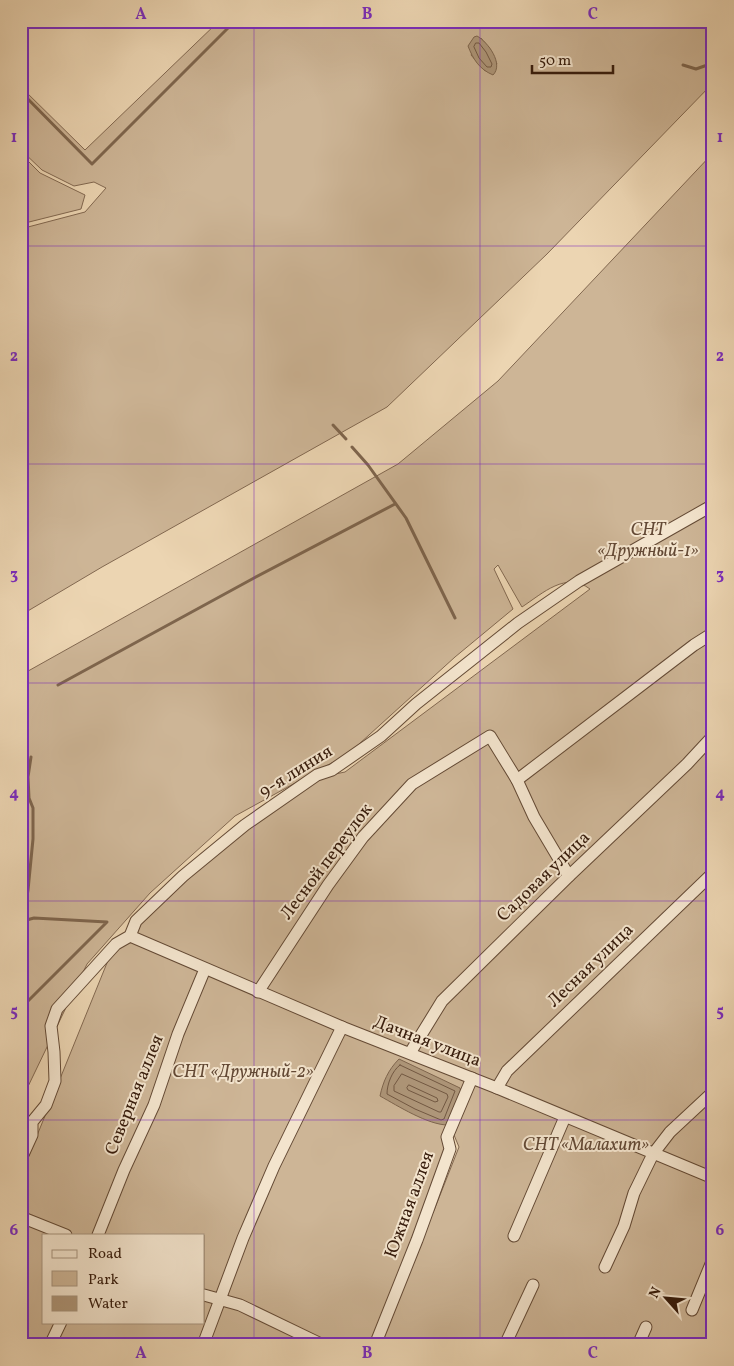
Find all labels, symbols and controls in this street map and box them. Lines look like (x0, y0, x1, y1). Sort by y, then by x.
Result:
text: A (135, 4, 147, 26)
text: B (362, 4, 373, 26)
text: C (588, 4, 598, 26)
scale bar (532, 42, 613, 74)
text: 50 m (539, 51, 571, 72)
text: 1 (11, 127, 17, 149)
text: 1 (717, 127, 723, 149)
text: 2 (10, 346, 18, 368)
text: 2 (716, 346, 724, 368)
park label: СНТ «Дружный-1» (597, 518, 699, 564)
text: 3 (10, 564, 18, 586)
text: 3 (716, 564, 724, 586)
street label: 9-я линия (254, 740, 338, 804)
text: 4 (9, 783, 19, 805)
text: 4 (715, 783, 725, 805)
street label: Лесной переулок (275, 798, 379, 925)
street label: Садовая улица (492, 826, 596, 928)
street label: Лесная улица (542, 918, 640, 1014)
text: 5 (10, 1001, 18, 1023)
text: 5 (716, 1001, 724, 1023)
street label: Дачная улица (370, 1010, 484, 1074)
street label: Северная аллея (99, 1031, 171, 1159)
park label: СНТ «Дружный-2» (172, 1060, 314, 1085)
park label: СНТ «Малахит» (523, 1133, 649, 1158)
street label: Южная аллея (379, 1148, 441, 1262)
text: 6 (10, 1220, 19, 1242)
text: 6 (716, 1220, 725, 1242)
legend (42, 1234, 205, 1324)
text: Road (88, 1244, 122, 1265)
text: Park (88, 1270, 119, 1291)
north arrow (642, 1274, 692, 1324)
text: N (645, 1284, 667, 1302)
text: Water (88, 1294, 128, 1315)
text: A (135, 1343, 147, 1365)
text: B (362, 1343, 373, 1365)
text: C (588, 1343, 598, 1365)

